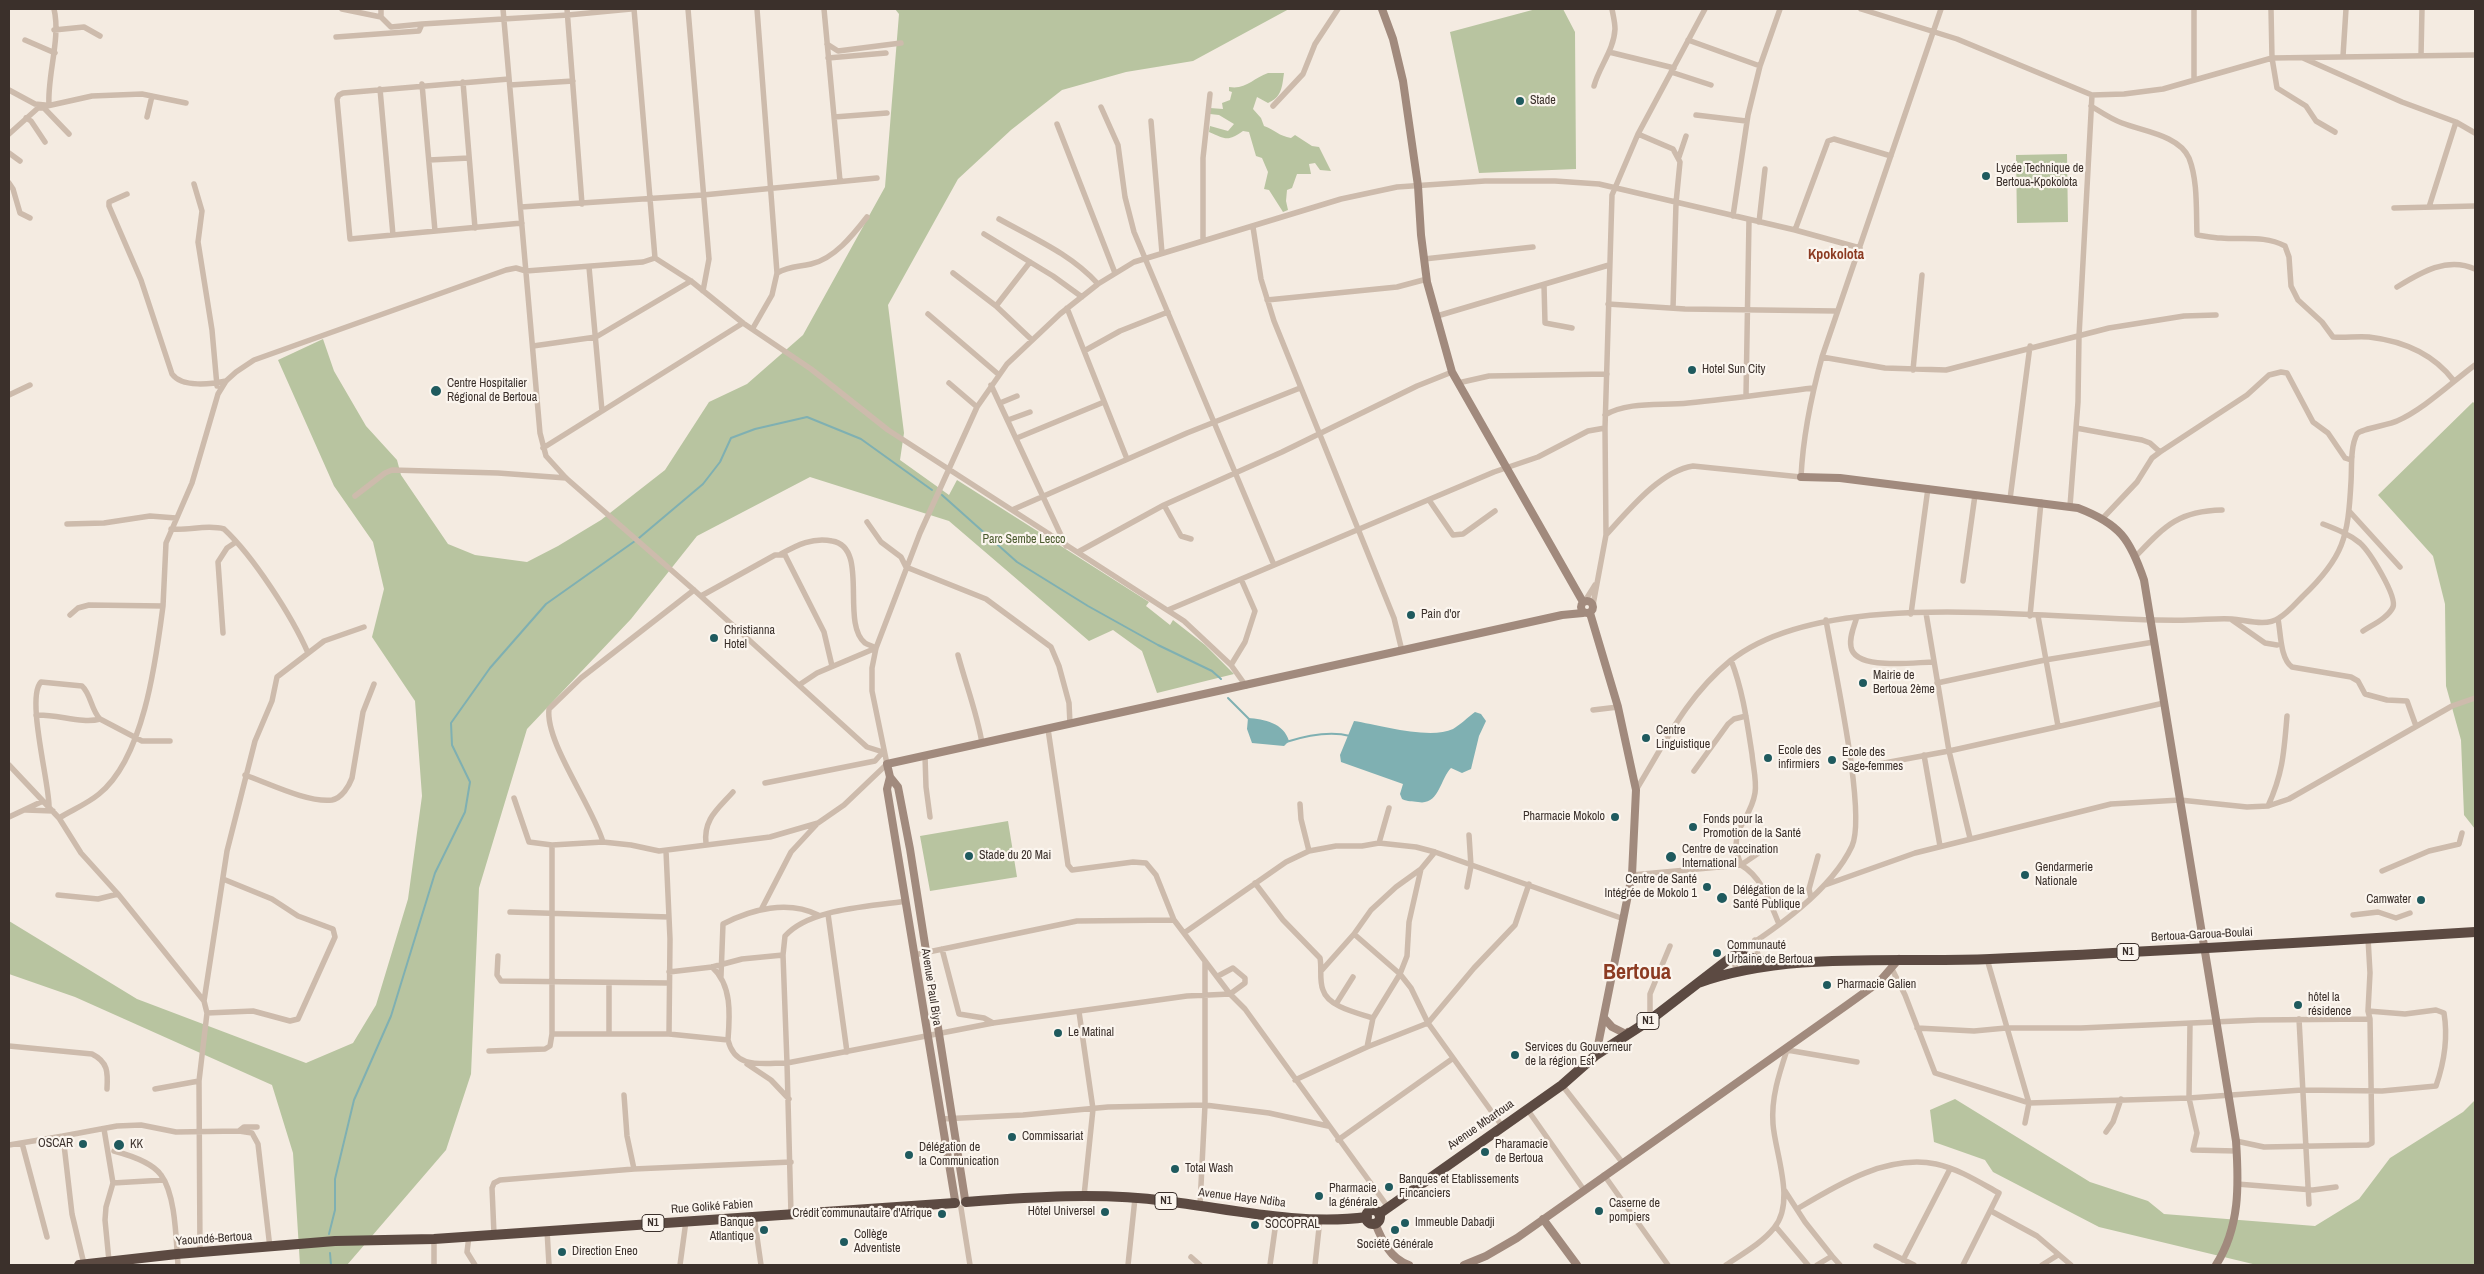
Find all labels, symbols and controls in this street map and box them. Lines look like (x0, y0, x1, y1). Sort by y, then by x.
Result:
place label: Stade (1530, 94, 1556, 108)
marker: Stade (1514, 95, 1526, 107)
place label: Lycée Technique de Bertoua-Kpokolota (1996, 162, 2084, 190)
marker: Lycée Technique de Bertoua-Kpokolota (1980, 170, 1992, 182)
district label: Kpokolota (1808, 247, 1864, 263)
place label: Hotel Sun City (1702, 363, 1765, 377)
marker: Hotel Sun City (1686, 364, 1698, 376)
place label: Centre Hospitalier Régional de Bertoua (447, 377, 537, 405)
marker: Centre Hospitalier Régional de Bertoua (429, 384, 443, 398)
park label: Parc Sembe Lecco (982, 533, 1066, 547)
place label: Pain d'or (1421, 608, 1460, 622)
marker: Pain d'or (1405, 609, 1417, 621)
place label: Christianna Hotel (724, 624, 775, 652)
marker: Christianna Hotel (708, 632, 720, 644)
place label: Mairie de Bertoua 2ème (1873, 669, 1935, 697)
marker: Mairie de Bertoua 2ème (1857, 677, 1869, 689)
place label: Centre Linguistique (1656, 724, 1710, 752)
marker: Centre Linguistique (1640, 732, 1652, 744)
place label: Ecole des infirmiers (1778, 744, 1821, 772)
place label: Ecole des Sage-femmes (1842, 746, 1903, 774)
marker: Ecole des infirmiers (1762, 752, 1774, 764)
marker: Ecole des Sage-femmes (1826, 754, 1838, 766)
place label: Pharmacie Mokolo (1523, 810, 1605, 824)
marker: Pharmacie Mokolo (1609, 811, 1621, 823)
place label: Fonds pour la Promotion de la Santé (1703, 813, 1801, 841)
marker: Fonds pour la Promotion de la Santé (1687, 821, 1699, 833)
place label: Centre de vaccination International (1682, 843, 1778, 871)
place label: Stade du 20 Mai (979, 849, 1051, 863)
marker: Stade du 20 Mai (963, 850, 975, 862)
marker: Centre de vaccination International (1664, 850, 1678, 864)
place label: Gendarmerie Nationale (2035, 861, 2093, 889)
marker: Gendarmerie Nationale (2019, 869, 2031, 881)
place label: Centre de Santé Intégrée de Mokolo 1 (1605, 873, 1697, 901)
marker: Centre de Santé Intégrée de Mokolo 1 (1701, 881, 1713, 893)
place label: Délégation de la Santé Publique (1733, 884, 1805, 912)
marker: Délégation de la Santé Publique (1715, 891, 1729, 905)
place label: Camwater (2366, 893, 2411, 907)
marker: Camwater (2415, 894, 2427, 906)
street label: Bertoua-Garoua-Boulai (2151, 925, 2253, 945)
place label: Communauté Urbaine de Bertoua (1727, 939, 1813, 967)
road number: N1 (2117, 944, 2139, 960)
street label: Avenue Paul Biya (918, 947, 944, 1027)
marker: Communauté Urbaine de Bertoua (1711, 947, 1723, 959)
district label: Bertoua (1603, 960, 1671, 986)
place label: Pharmacie Galien (1837, 978, 1916, 992)
marker: Pharmacie Galien (1821, 979, 1833, 991)
place label: hôtel la résidence (2308, 991, 2351, 1019)
marker: hôtel la résidence (2292, 999, 2304, 1011)
road number: N1 (1637, 1012, 1659, 1030)
place label: Le Matinal (1068, 1026, 1114, 1040)
marker: Le Matinal (1052, 1027, 1064, 1039)
place label: Services du Gouverneur de la région Est (1525, 1041, 1632, 1069)
marker: Services du Gouverneur de la région Est (1509, 1049, 1521, 1061)
street label: Avenue Mbartoua (1445, 1097, 1517, 1153)
place label: Commissariat (1022, 1130, 1083, 1144)
marker: Commissariat (1006, 1131, 1018, 1143)
place label: OSCAR (38, 1137, 73, 1151)
marker: OSCAR (77, 1138, 89, 1150)
marker: KK (112, 1138, 126, 1152)
place label: KK (130, 1138, 143, 1152)
place label: Pharamacie de Bertoua (1495, 1138, 1548, 1166)
place label: Délégation de la Communication (919, 1141, 999, 1169)
marker: Pharamacie de Bertoua (1479, 1146, 1491, 1158)
marker: Délégation de la Communication (903, 1149, 915, 1161)
place label: Total Wash (1185, 1162, 1233, 1176)
marker: Total Wash (1169, 1163, 1181, 1175)
place label: Banques et Etablissements Fincanciers (1399, 1173, 1519, 1201)
marker: Banques et Etablissements Fincanciers (1383, 1181, 1395, 1193)
place label: Pharmacie la générale (1329, 1182, 1378, 1210)
street label: Avenue Haye Ndiba (1198, 1185, 1286, 1211)
marker: Pharmacie la générale (1313, 1190, 1325, 1202)
road number: N1 (1155, 1192, 1177, 1210)
street label: Rue Goliké Fabien (671, 1197, 753, 1217)
place label: Caserne de pompiers (1609, 1197, 1660, 1225)
place label: Hôtel Universel (1028, 1205, 1095, 1219)
marker: Caserne de pompiers (1593, 1205, 1605, 1217)
marker: Hôtel Universel (1099, 1206, 1111, 1218)
place label: Crédit communautaire d'Afrique (792, 1207, 932, 1221)
marker: Crédit communautaire d'Afrique (936, 1208, 948, 1220)
road number: N1 (642, 1214, 664, 1232)
place label: Banque Atlantique (710, 1216, 754, 1244)
place label: Immeuble Dabadji (1415, 1216, 1495, 1230)
marker: Immeuble Dabadji (1399, 1217, 1411, 1229)
place label: SOCOPRAL (1265, 1218, 1320, 1232)
marker: SOCOPRAL (1249, 1219, 1261, 1231)
marker: Banque Atlantique (758, 1224, 770, 1236)
marker: Société Générale (1389, 1224, 1401, 1236)
place label: Collège Adventiste (854, 1228, 900, 1256)
street label: Yaoundé-Bertoua (175, 1229, 253, 1249)
marker: Collège Adventiste (838, 1236, 850, 1248)
place label: Société Générale (1357, 1238, 1433, 1252)
place label: Direction Eneo (572, 1245, 638, 1259)
marker: Direction Eneo (556, 1246, 568, 1258)

